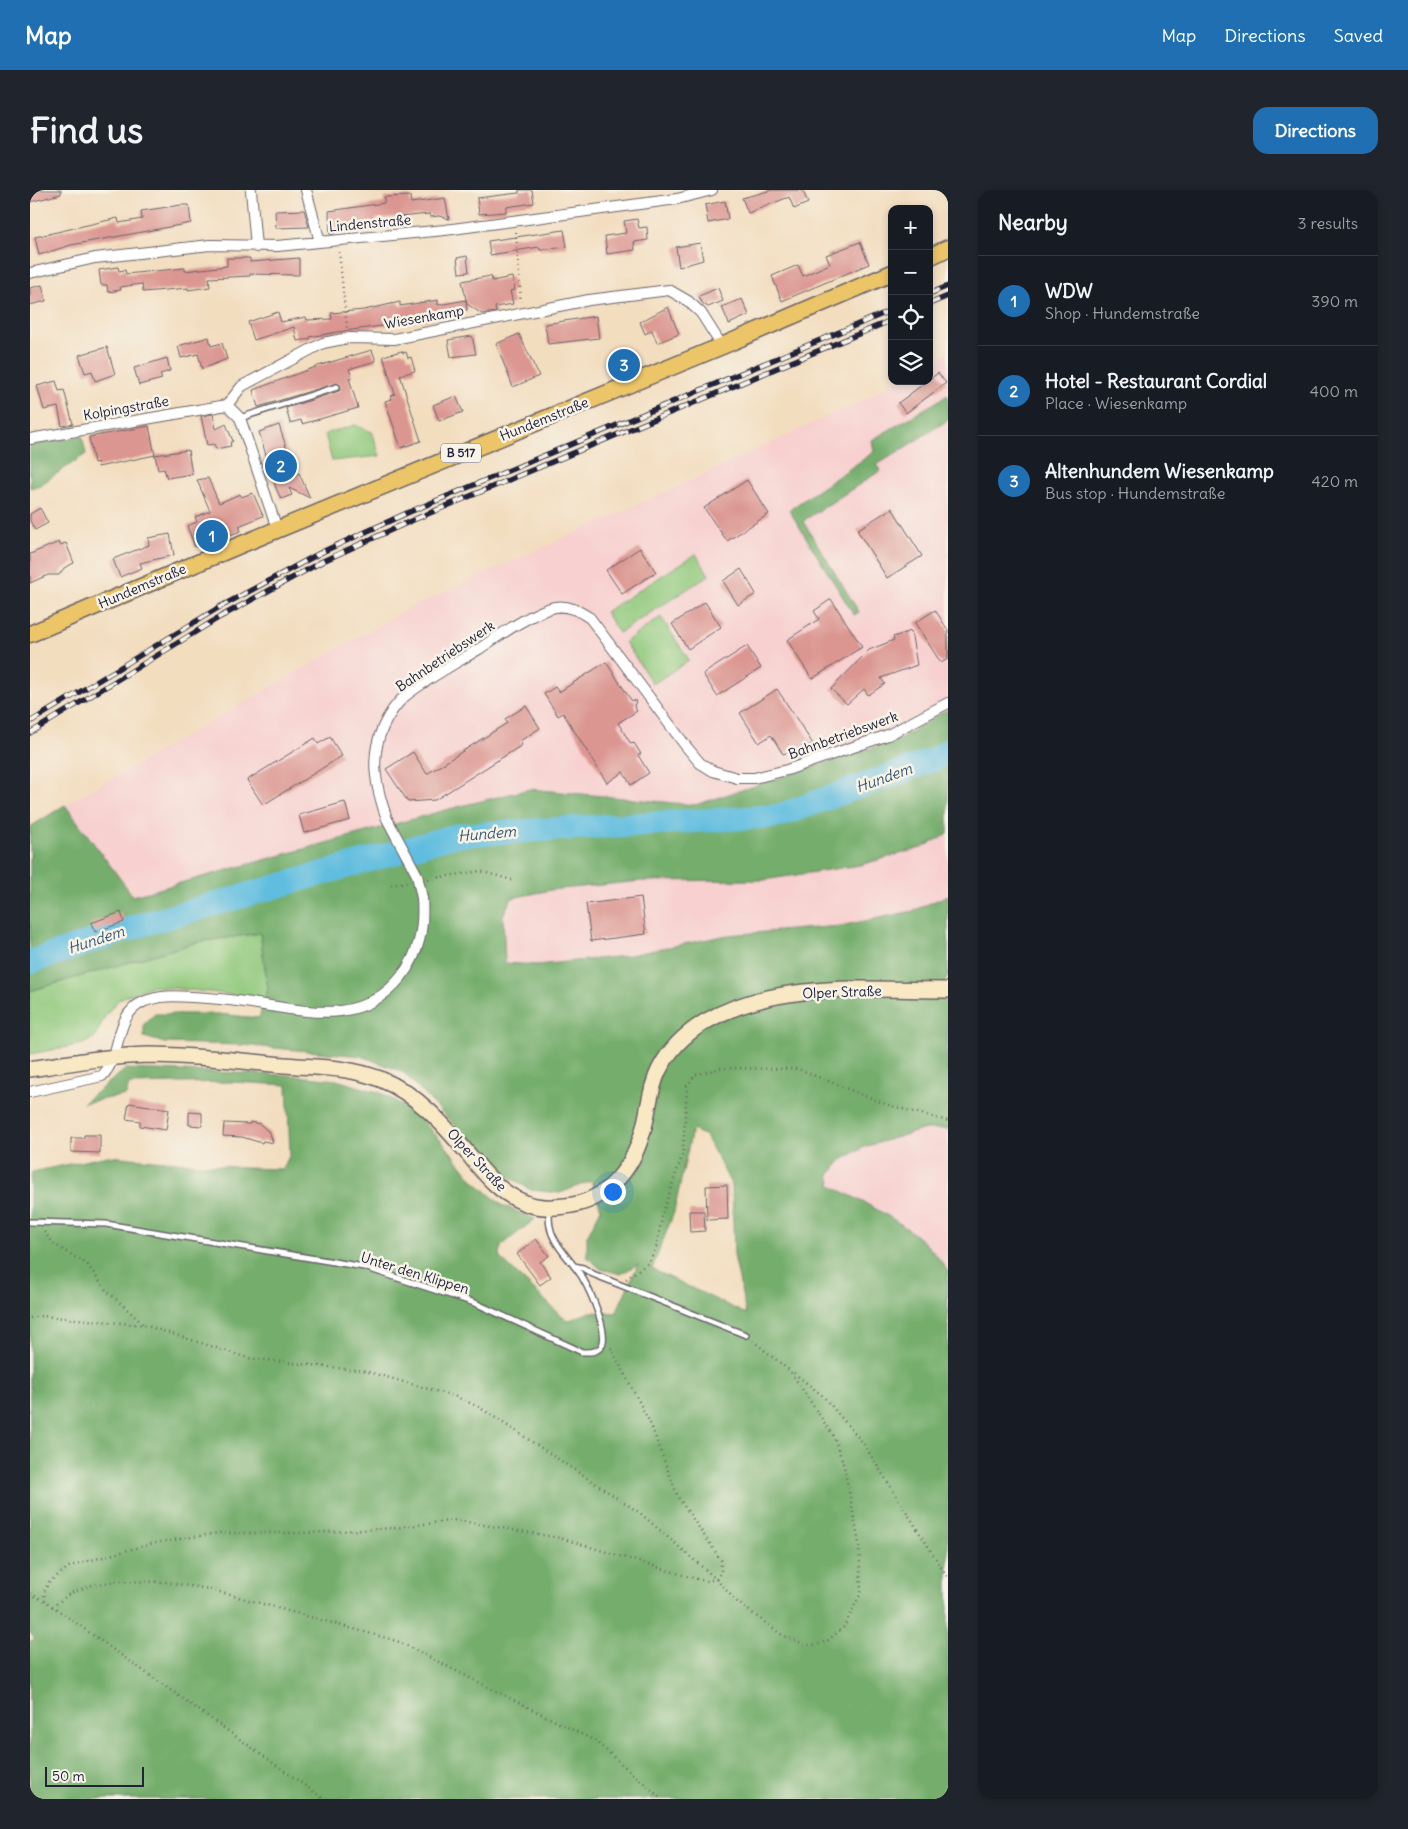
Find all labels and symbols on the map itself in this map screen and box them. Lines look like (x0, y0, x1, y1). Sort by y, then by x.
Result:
street label: Lindenstraße (328, 210, 412, 236)
street label: Wiesenkamp (383, 301, 465, 333)
pin: 3 (608, 346, 640, 384)
street label: Kolpingstraße (82, 392, 170, 424)
street label: Hundemstraße (497, 393, 591, 445)
road number: B 517 (441, 444, 481, 462)
pin: 2 (265, 447, 297, 485)
pin: 1 (196, 517, 228, 555)
street label: Hundemstraße (95, 559, 189, 613)
street label: Bahnbetriebswerk (392, 616, 498, 696)
street label: Bahnbetriebswerk (786, 707, 900, 763)
water label: Hundem (853, 758, 915, 796)
water label: Hundem (457, 821, 518, 846)
water label: Hundem (65, 921, 127, 958)
street label: Olper Straße (802, 982, 882, 1002)
street label: Olper Straße (443, 1125, 511, 1195)
your location (600, 1179, 626, 1205)
street label: Unter den Klippen (359, 1248, 471, 1298)
scale bar (45, 1764, 144, 1787)

